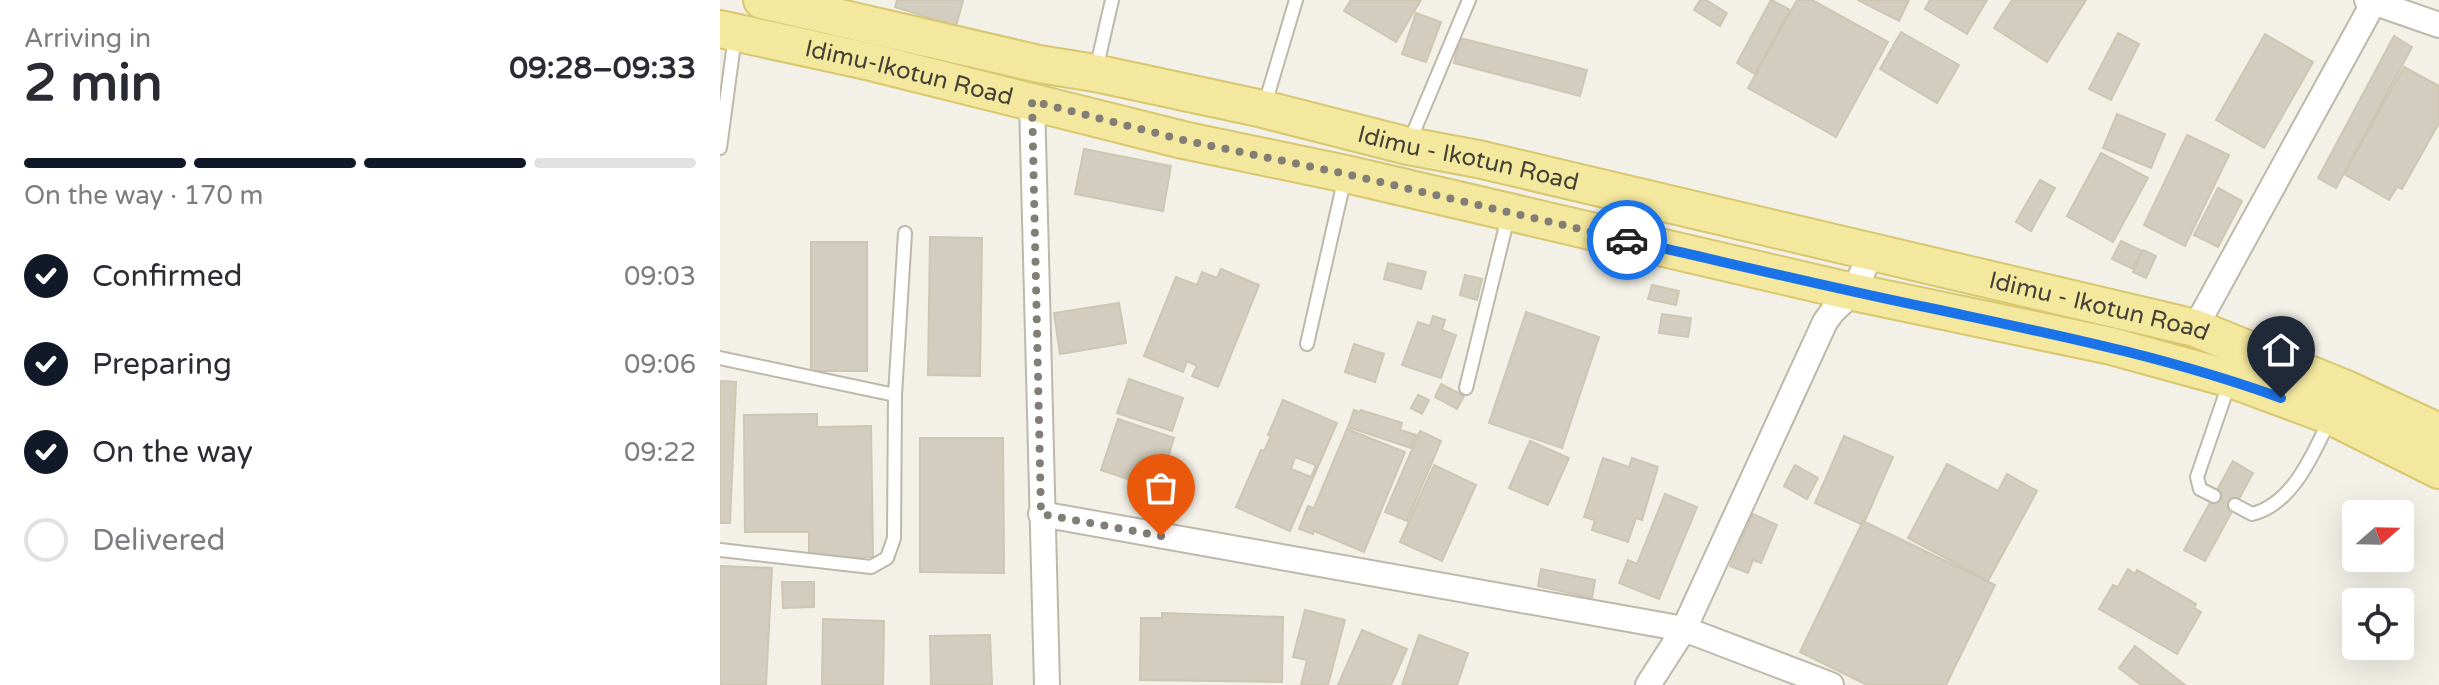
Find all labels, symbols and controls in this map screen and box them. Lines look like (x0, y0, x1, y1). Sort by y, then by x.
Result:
text: Arriving in (24, 23, 151, 54)
street label: Idimu-Ikotun Road (802, 34, 1016, 112)
text: 09:28–09:33 (509, 50, 696, 87)
text: 2 min (24, 52, 163, 115)
street label: Idimu - Ikotun Road (1355, 120, 1582, 197)
text: On the way · 170 m (24, 180, 263, 211)
courier (1587, 200, 1667, 280)
icon: car (1605, 218, 1649, 262)
icon: check (24, 254, 68, 298)
text: Confirmed (92, 258, 243, 295)
text: 09:03 (624, 261, 696, 292)
street label: Idimu - Ikotun Road (1986, 266, 2214, 347)
pin (2247, 316, 2315, 398)
icon: home (2259, 328, 2303, 372)
icon: check (24, 342, 68, 386)
text: Preparing (92, 346, 232, 383)
text: 09:06 (624, 349, 696, 380)
icon: check (24, 430, 68, 474)
text: On the way (92, 434, 253, 471)
text: 09:22 (624, 437, 696, 468)
pin (1127, 454, 1195, 536)
icon: bag (1139, 466, 1183, 510)
north arrow (2342, 500, 2414, 572)
map controls (2342, 500, 2414, 660)
text: Delivered (92, 522, 226, 559)
button: locate (2342, 588, 2414, 660)

